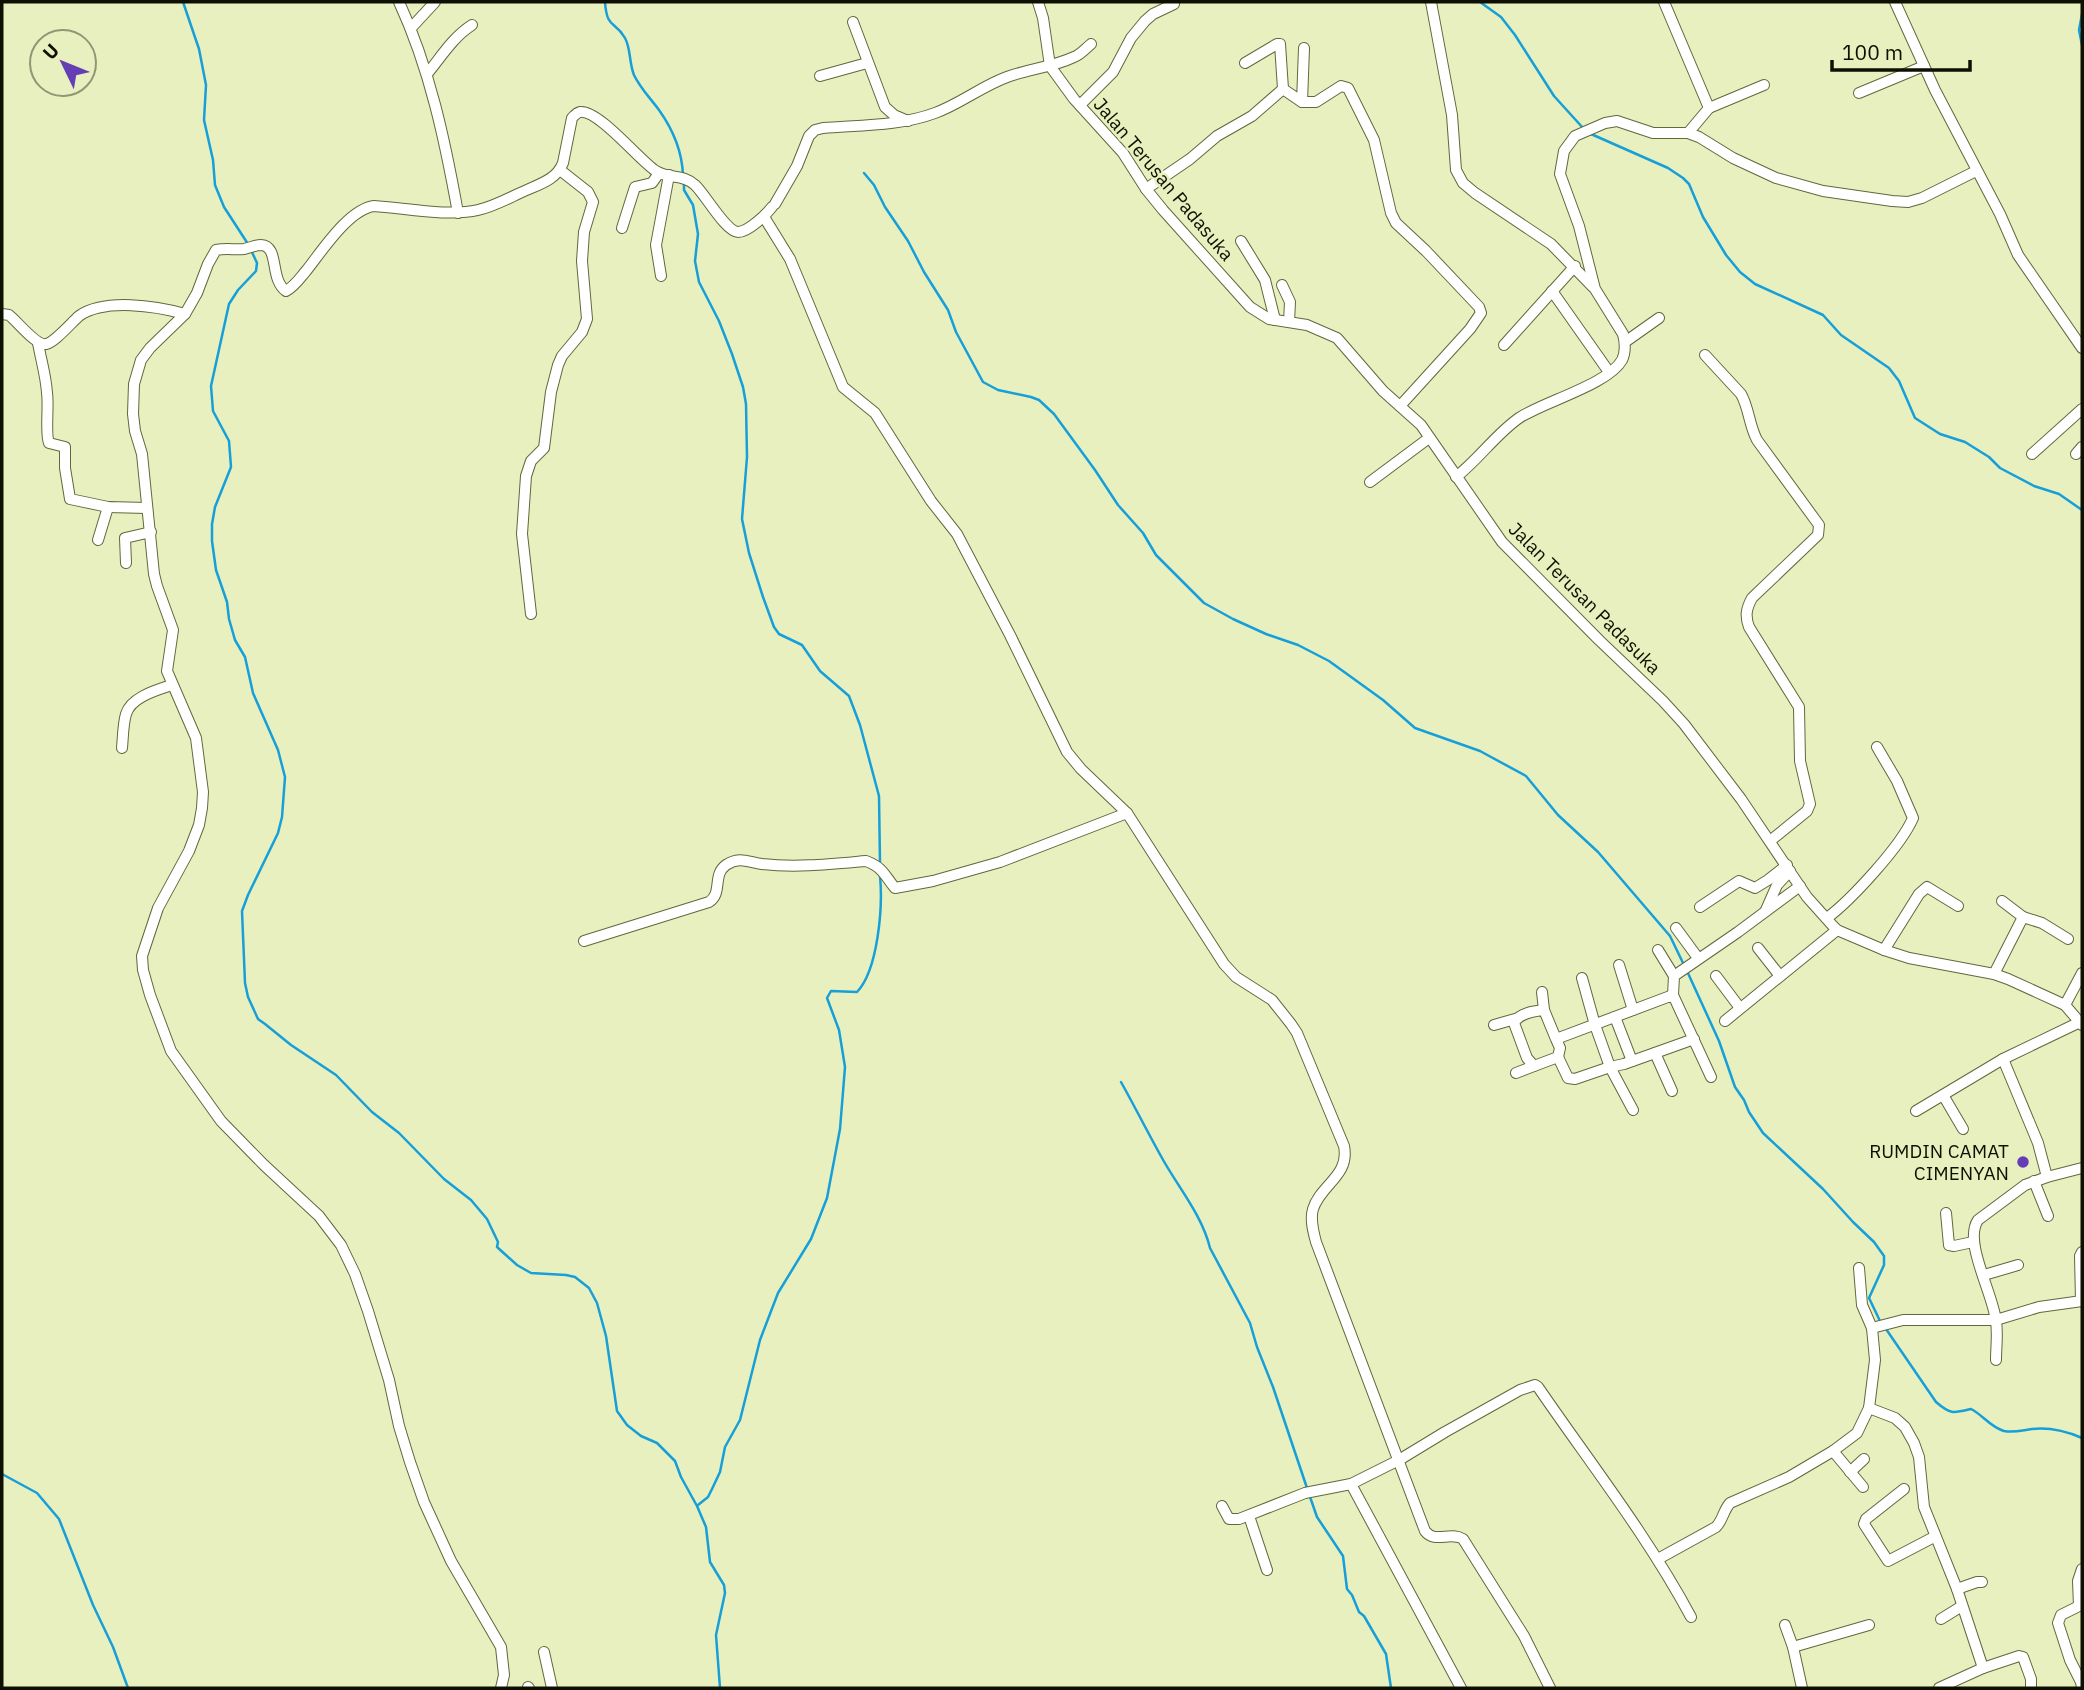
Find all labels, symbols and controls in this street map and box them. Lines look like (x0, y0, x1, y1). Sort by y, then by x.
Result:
north arrow (28, 28, 98, 98)
scale bar (1832, 28, 1970, 72)
text: U (37, 38, 64, 64)
text: 100 m (1842, 38, 1903, 66)
street label: Jalan Terusan Padasuka (1089, 93, 1239, 265)
street label: Jalan Terusan Padasuka (1504, 517, 1666, 679)
place label: RUMDIN CAMAT CIMENYAN (1869, 1139, 2009, 1185)
marker: RUMDIN CAMAT CIMENYAN (2015, 1154, 2031, 1170)

